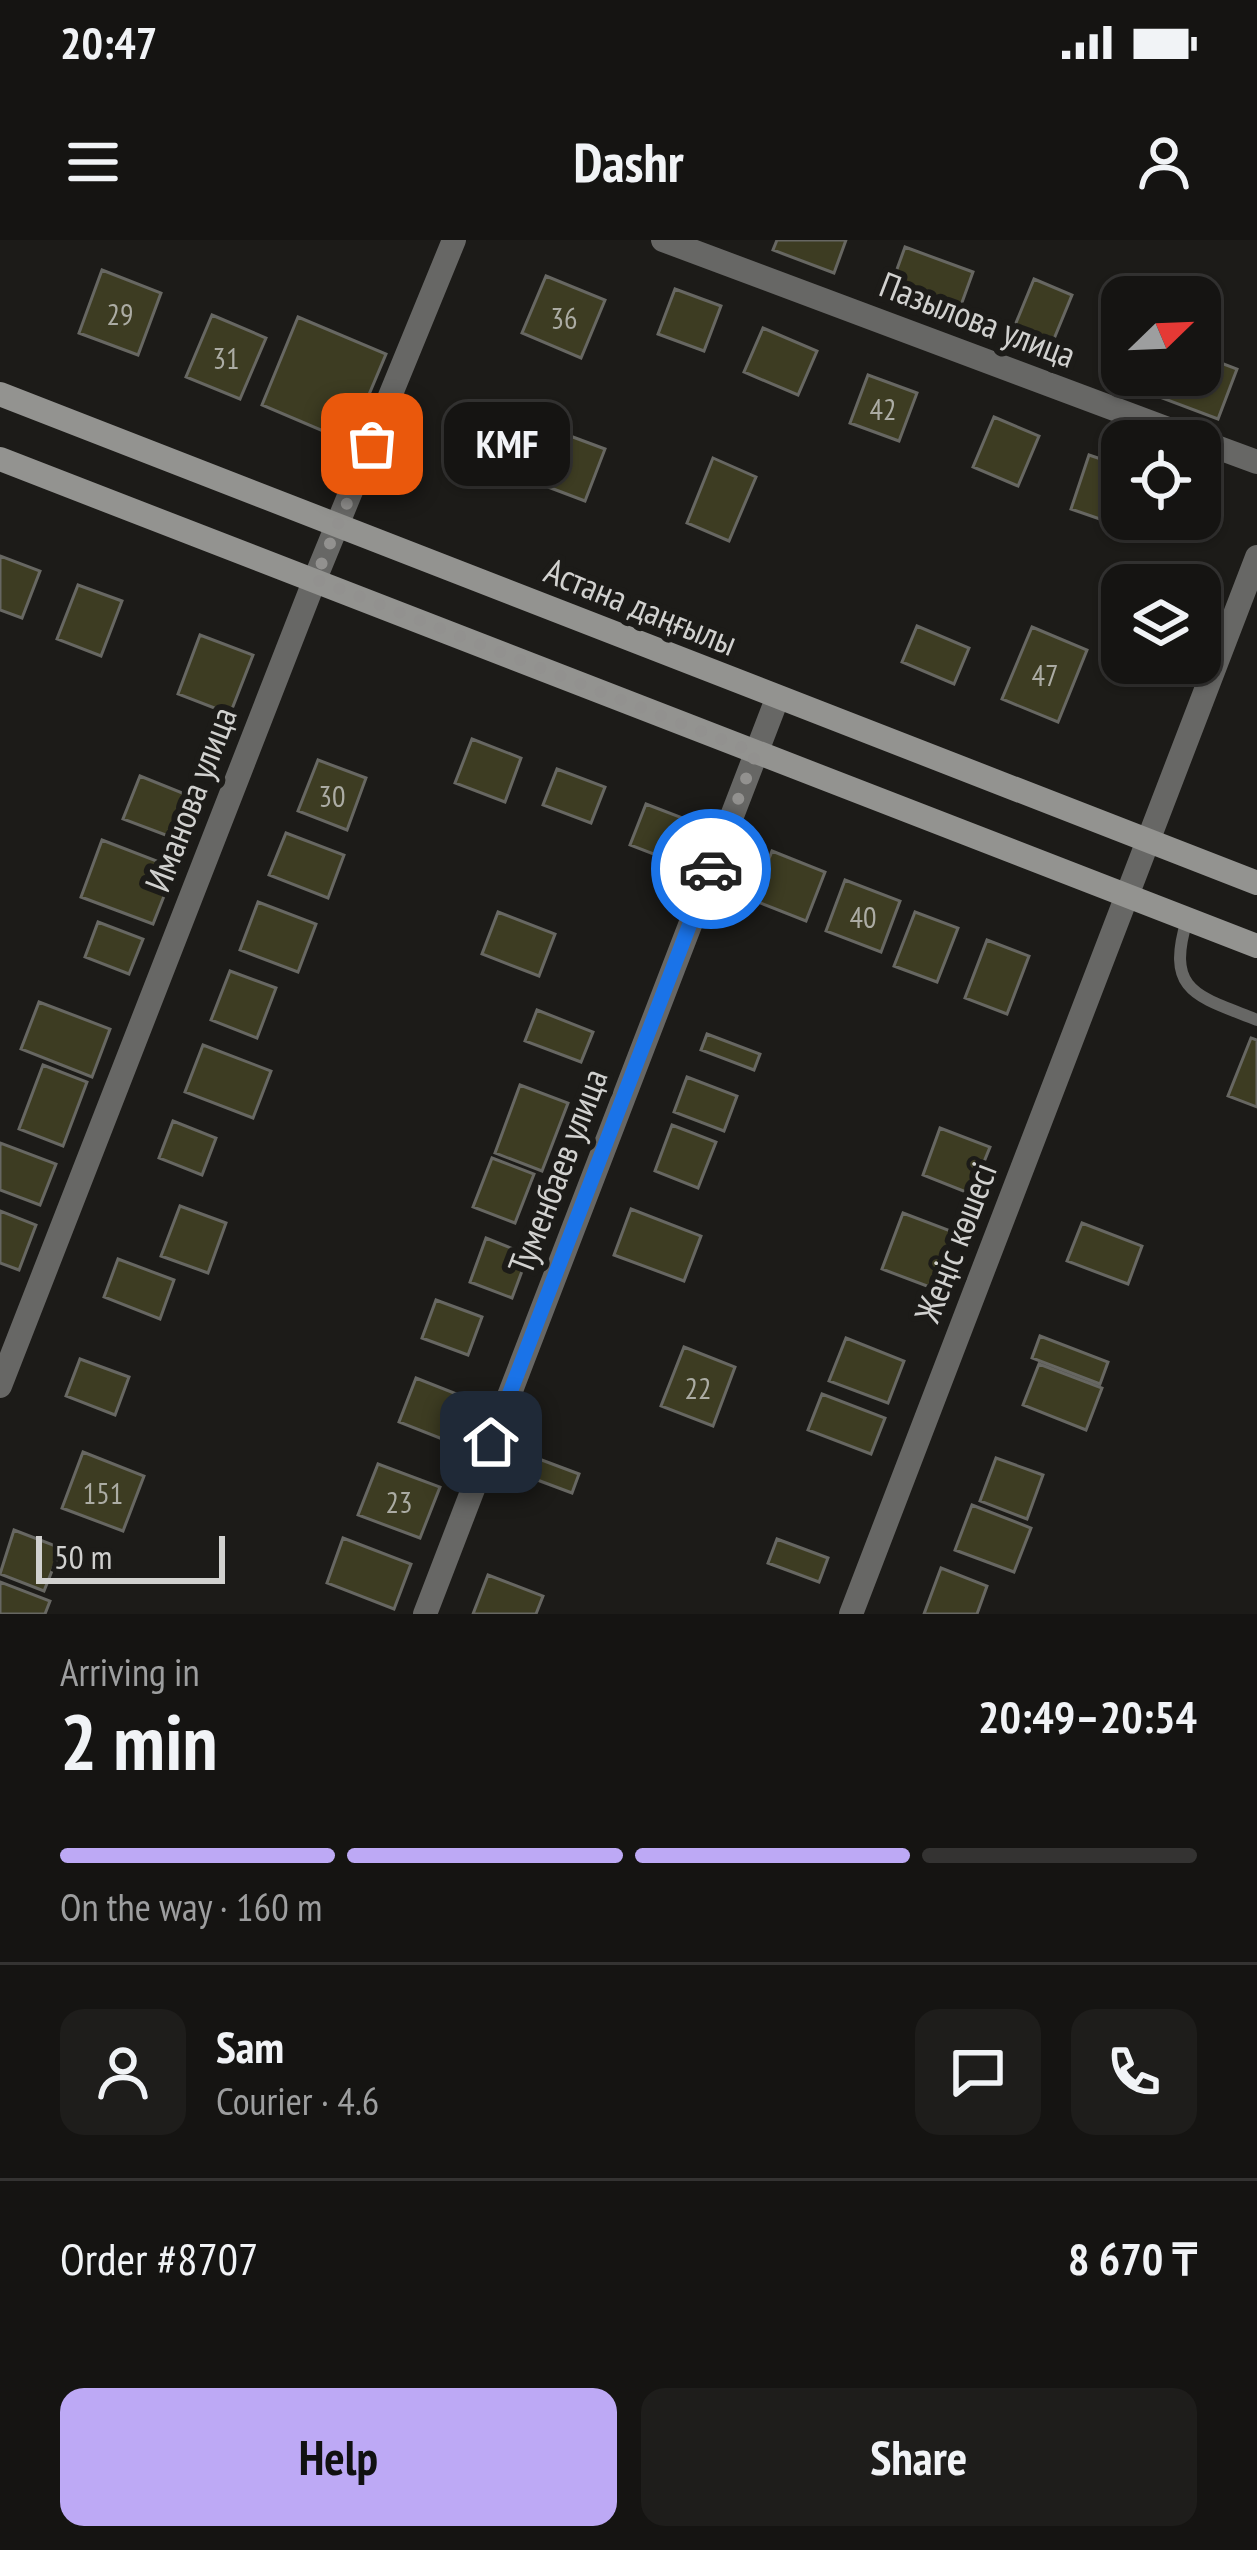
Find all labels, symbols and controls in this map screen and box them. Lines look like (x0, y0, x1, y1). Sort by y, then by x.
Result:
text: 20:47 (60, 13, 157, 71)
text: Dashr (573, 127, 684, 197)
icon: menu (60, 129, 126, 195)
icon: person (1131, 129, 1197, 195)
street label: Пазылова улица (874, 260, 1082, 378)
north arrow (1101, 276, 1221, 396)
map controls (1101, 276, 1221, 684)
house number: 29 (107, 294, 134, 333)
house number: 36 (551, 298, 578, 337)
house number: 31 (213, 338, 240, 377)
house number: 42 (870, 389, 897, 428)
pin (321, 393, 423, 495)
callout: KMF (444, 402, 570, 486)
icon: bag (339, 411, 405, 477)
text: KMF (476, 418, 538, 469)
button: locate (1101, 420, 1221, 540)
street label: Астана даңғылы (538, 546, 744, 666)
button: layers (1101, 564, 1221, 684)
house number: 47 (1032, 655, 1059, 694)
street label: Иманова улица (133, 700, 247, 898)
house number: 30 (319, 776, 346, 815)
courier (651, 809, 771, 929)
icon: car (678, 836, 744, 902)
house number: 40 (850, 897, 877, 936)
street label: Туменбаев улица (496, 1062, 618, 1280)
street label: Жеңіс көшесі (903, 1155, 1007, 1330)
house number: 22 (685, 1368, 712, 1407)
pin (440, 1391, 542, 1493)
icon: home (458, 1409, 524, 1475)
house number: 151 (83, 1473, 123, 1512)
house number: 23 (386, 1482, 413, 1521)
scale bar (36, 1530, 225, 1583)
text: 50 m (54, 1535, 112, 1578)
text: Arriving in (60, 1646, 200, 1697)
text: 20:49–20:54 (978, 1687, 1197, 1745)
text: 2 min (60, 1691, 218, 1792)
text: On the way · 160 m (60, 1881, 322, 1932)
button: person (60, 2009, 186, 2135)
button: chat (915, 2009, 1041, 2135)
button: phone (1071, 2009, 1197, 2135)
text: Sam (216, 2017, 284, 2075)
text: Courier · 4.6 (216, 2075, 379, 2126)
text: Order #8707 (60, 2229, 258, 2287)
text: 8 670 ₸ (1068, 2229, 1197, 2287)
button: Help (60, 2388, 617, 2526)
button: Share (641, 2388, 1197, 2526)

